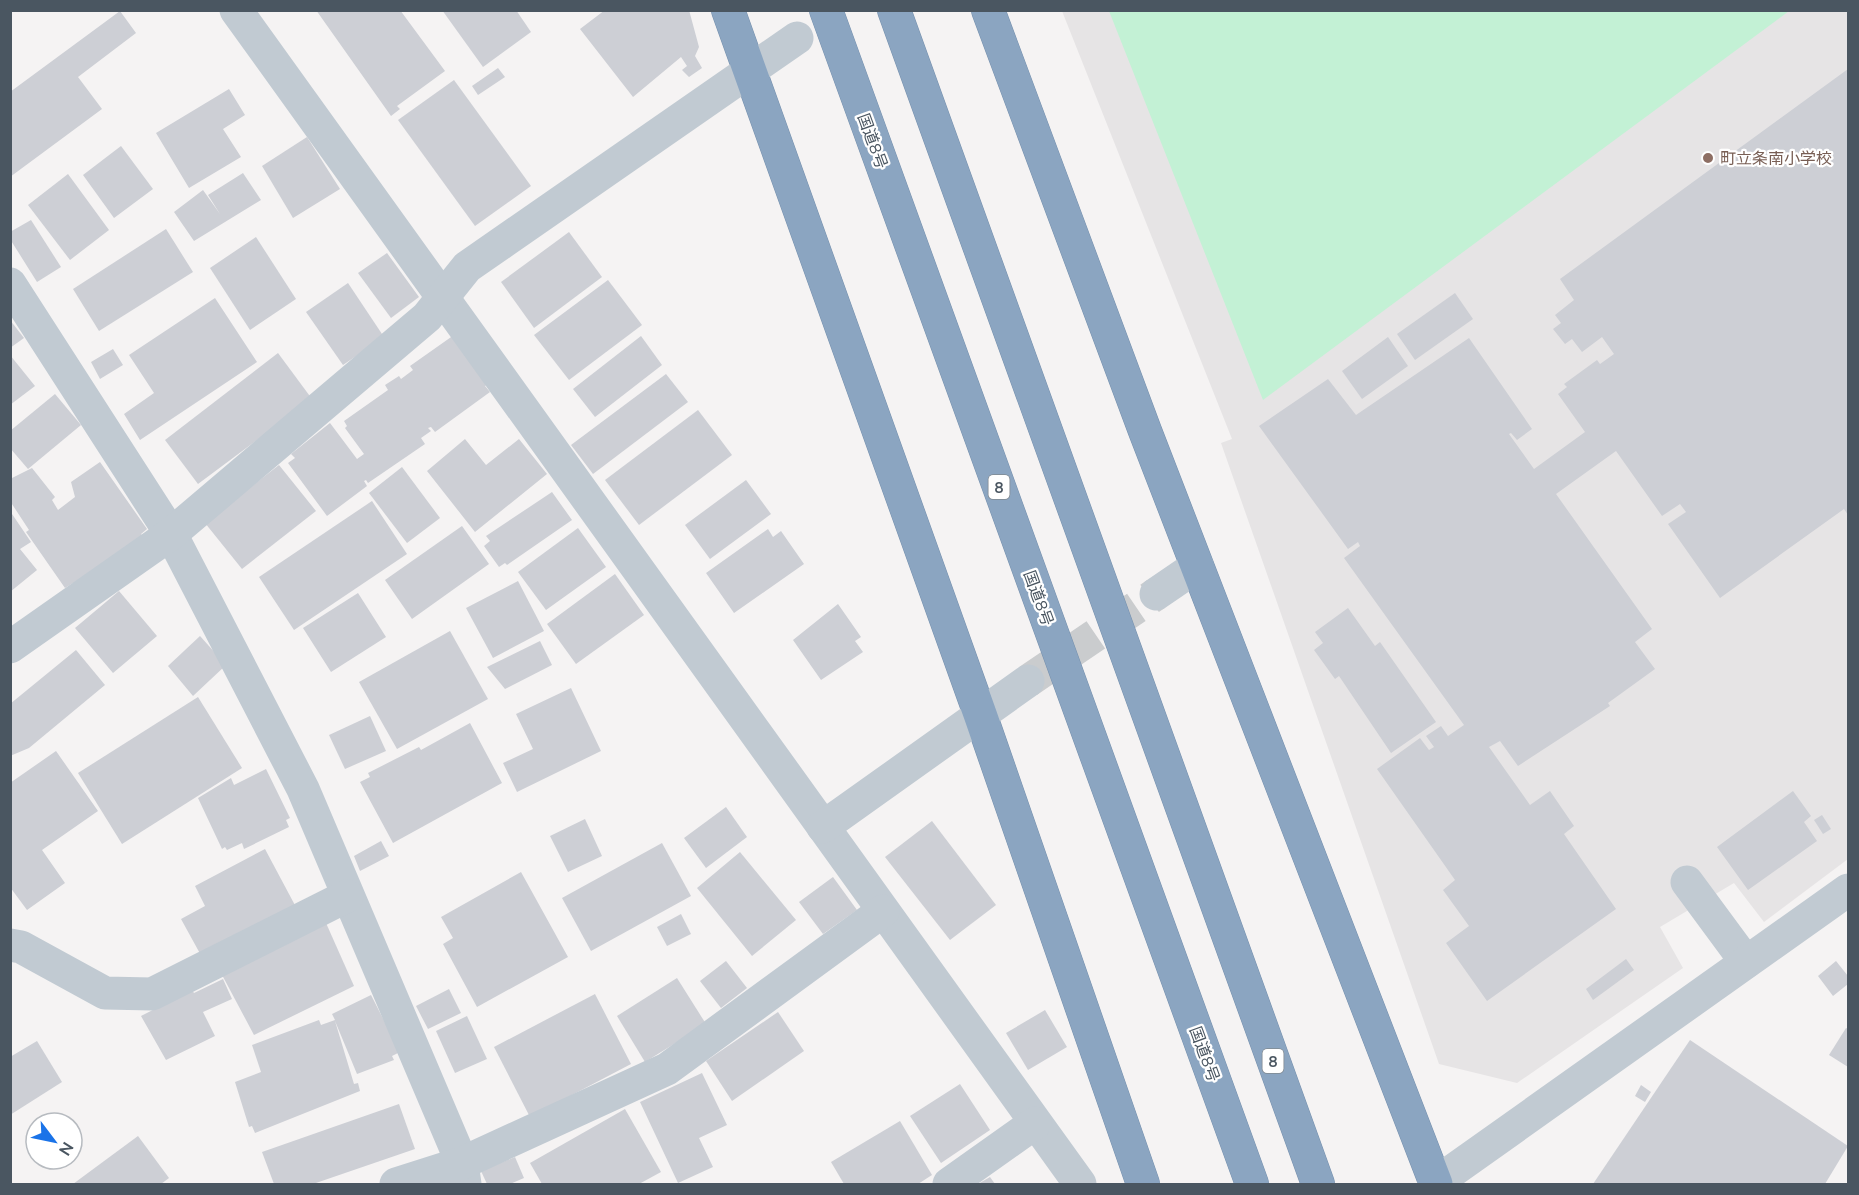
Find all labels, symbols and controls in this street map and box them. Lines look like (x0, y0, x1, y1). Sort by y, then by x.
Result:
street label: 国道8号 (854, 111, 892, 171)
place label: 町立条南小学校 (1720, 148, 1832, 168)
marker: 町立条南小学校 (1701, 151, 1715, 165)
road number: 8 (988, 475, 1010, 499)
street label: 国道8号 (1020, 568, 1058, 628)
street label: 国道8号 (1186, 1024, 1224, 1084)
road number: 8 (1262, 1049, 1284, 1073)
north arrow (24, 1111, 84, 1171)
text: N (55, 1139, 78, 1159)

